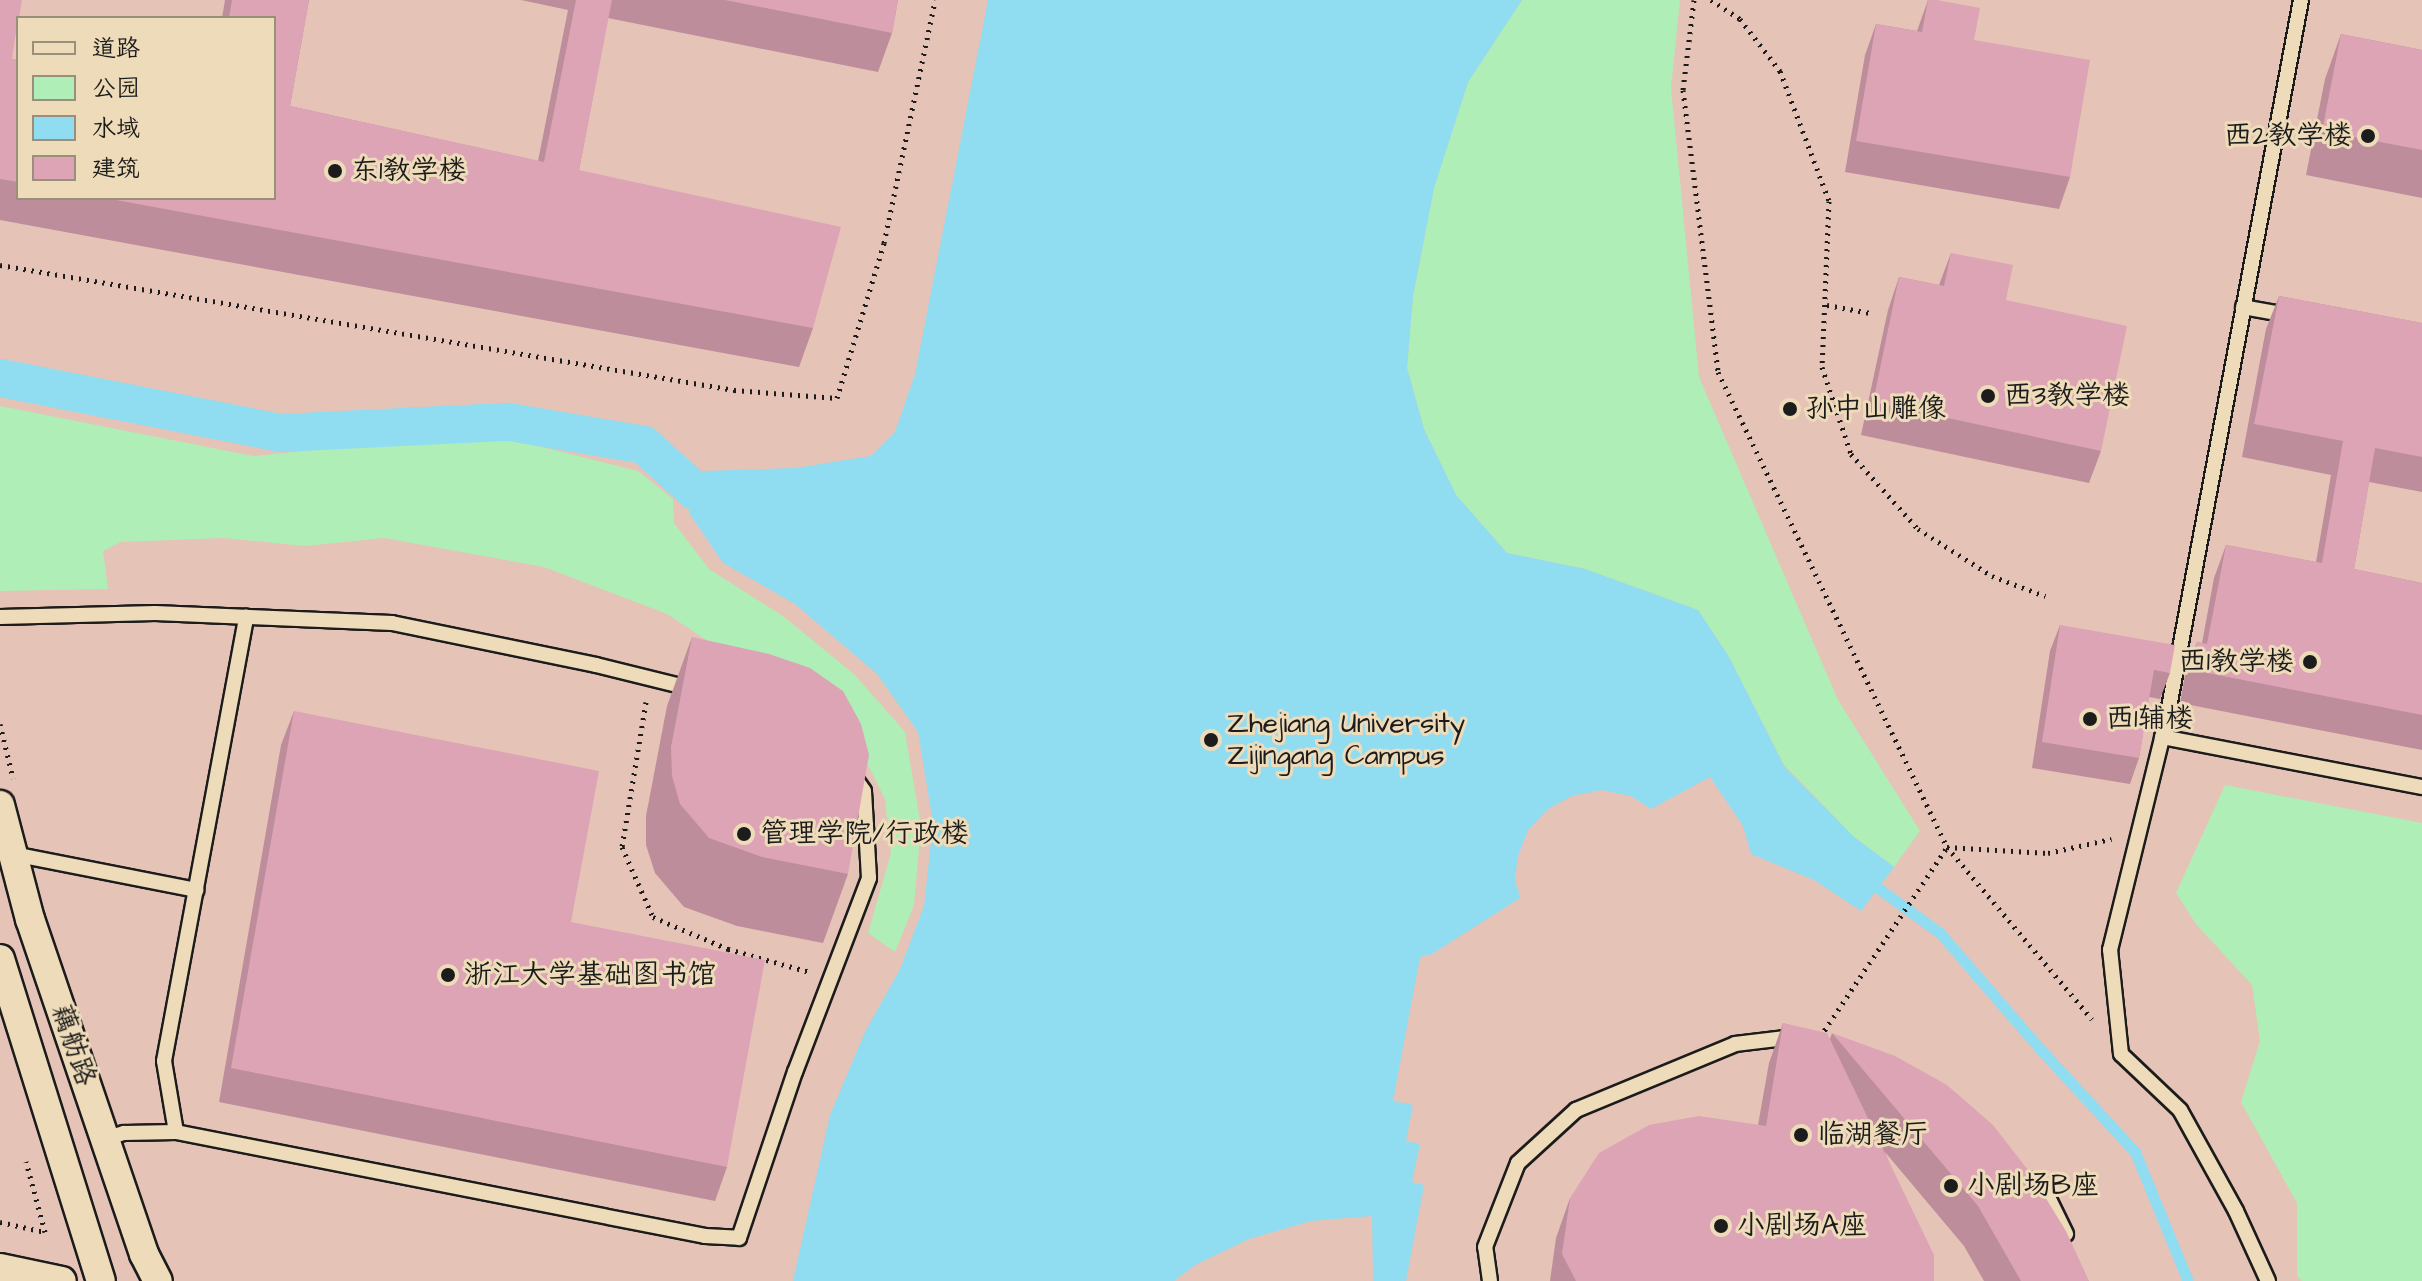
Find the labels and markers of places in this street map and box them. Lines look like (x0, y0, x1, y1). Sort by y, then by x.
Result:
place label: 西2教学楼 (2224, 119, 2352, 153)
marker: 西2教学楼 (2359, 127, 2377, 145)
place label: 东1教学楼 (351, 154, 467, 188)
marker: 东1教学楼 (326, 162, 344, 180)
place label: 西3教学楼 (2004, 379, 2130, 413)
marker: 西3教学楼 (1979, 387, 1997, 405)
place label: 孙中山雕像 (1806, 392, 1946, 426)
marker: 孙中山雕像 (1781, 400, 1799, 418)
place label: 西1教学楼 (2178, 645, 2294, 679)
marker: 西1教学楼 (2301, 653, 2319, 671)
place label: 西1辅楼 (2106, 702, 2194, 736)
place label: Zhejiang University Zijingang Campus (1227, 707, 1465, 773)
marker: 西1辅楼 (2081, 710, 2099, 728)
marker: Zhejiang University Zijingang Campus (1202, 731, 1220, 749)
place label: 管理学院/行政楼 (760, 817, 969, 851)
marker: 管理学院/行政楼 (735, 825, 753, 843)
place label: 浙江大学基础图书馆 (464, 958, 716, 992)
marker: 浙江大学基础图书馆 (439, 966, 457, 984)
place label: 临湖餐厅 (1817, 1118, 1929, 1152)
marker: 临湖餐厅 (1792, 1126, 1810, 1144)
place label: 小剧场B座 (1967, 1169, 2099, 1203)
marker: 小剧场B座 (1942, 1177, 1960, 1195)
place label: 小剧场A座 (1737, 1209, 1867, 1243)
marker: 小剧场A座 (1712, 1217, 1730, 1235)

